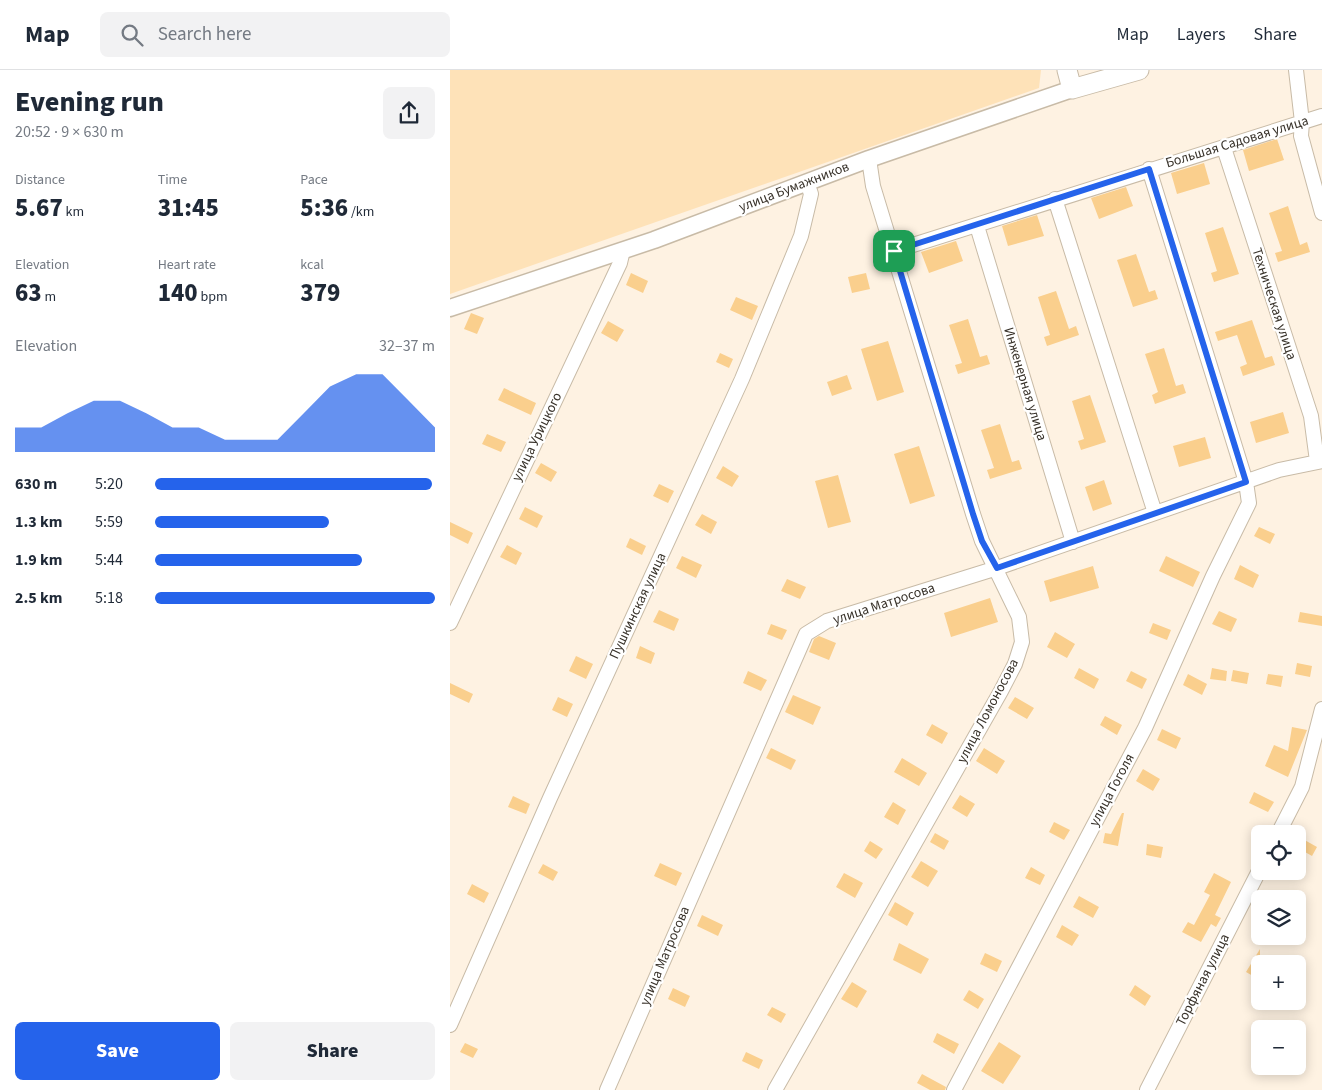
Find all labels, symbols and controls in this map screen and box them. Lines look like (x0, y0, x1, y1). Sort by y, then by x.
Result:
search box (100, 12, 450, 57)
text: Map (25, 17, 70, 52)
icon: search (118, 21, 146, 49)
text: Search here (158, 21, 251, 48)
text: Map (1117, 22, 1149, 47)
text: Layers (1177, 22, 1226, 47)
text: Share (1254, 22, 1297, 47)
text: Evening run (15, 82, 164, 122)
button: share (383, 87, 435, 139)
street label: Большая Садовая улица (1163, 111, 1311, 173)
text: 20:52 · 9 × 630 m (15, 121, 124, 143)
street label: улица Бумажников (736, 157, 852, 217)
text: Distance (15, 170, 65, 190)
text: Time (158, 170, 187, 190)
text: Pace (300, 170, 328, 190)
text: 5.67 (15, 190, 63, 226)
text: 31:45 (158, 190, 219, 226)
text: 5:36 (300, 190, 348, 226)
text: km (63, 202, 84, 222)
text: /km (348, 202, 374, 222)
pin (873, 230, 915, 272)
icon: arrive (880, 237, 908, 265)
street label: Техническая улица (1246, 246, 1302, 362)
text: Elevation (15, 255, 70, 275)
text: Heart rate (158, 255, 216, 275)
text: kcal (300, 255, 324, 275)
text: 63 (15, 275, 42, 311)
text: 140 (158, 275, 198, 311)
text: 379 (300, 275, 340, 311)
text: m (42, 287, 56, 307)
text: bpm (198, 287, 228, 307)
street label: Инженерная улица (998, 325, 1052, 443)
text: Elevation (15, 335, 77, 357)
text: 32–37 m (379, 335, 435, 357)
street label: улица Урицкого (507, 389, 567, 485)
text: 630 m (15, 473, 57, 495)
text: 5:20 (95, 473, 123, 495)
text: 1.3 km (15, 511, 62, 533)
text: 5:59 (95, 511, 123, 533)
text: 1.9 km (15, 549, 62, 571)
text: 5:44 (95, 549, 123, 571)
street label: Пушкинская улица (604, 549, 672, 663)
street label: улица Матросова (830, 578, 938, 630)
text: 2.5 km (15, 587, 62, 609)
text: 5:18 (95, 587, 123, 609)
street label: улица Ломоносова (952, 655, 1024, 767)
street label: улица Гоголя (1084, 750, 1140, 830)
map controls (1251, 825, 1306, 1075)
button: locate (1251, 825, 1306, 880)
button: layers (1251, 890, 1306, 945)
street label: улица Матросова (635, 903, 695, 1009)
street label: Торфяная улица (1171, 930, 1235, 1030)
button: + (1251, 955, 1306, 1010)
button: − (1251, 1020, 1306, 1075)
button: Save (15, 1022, 220, 1080)
button: Share (230, 1022, 435, 1080)

